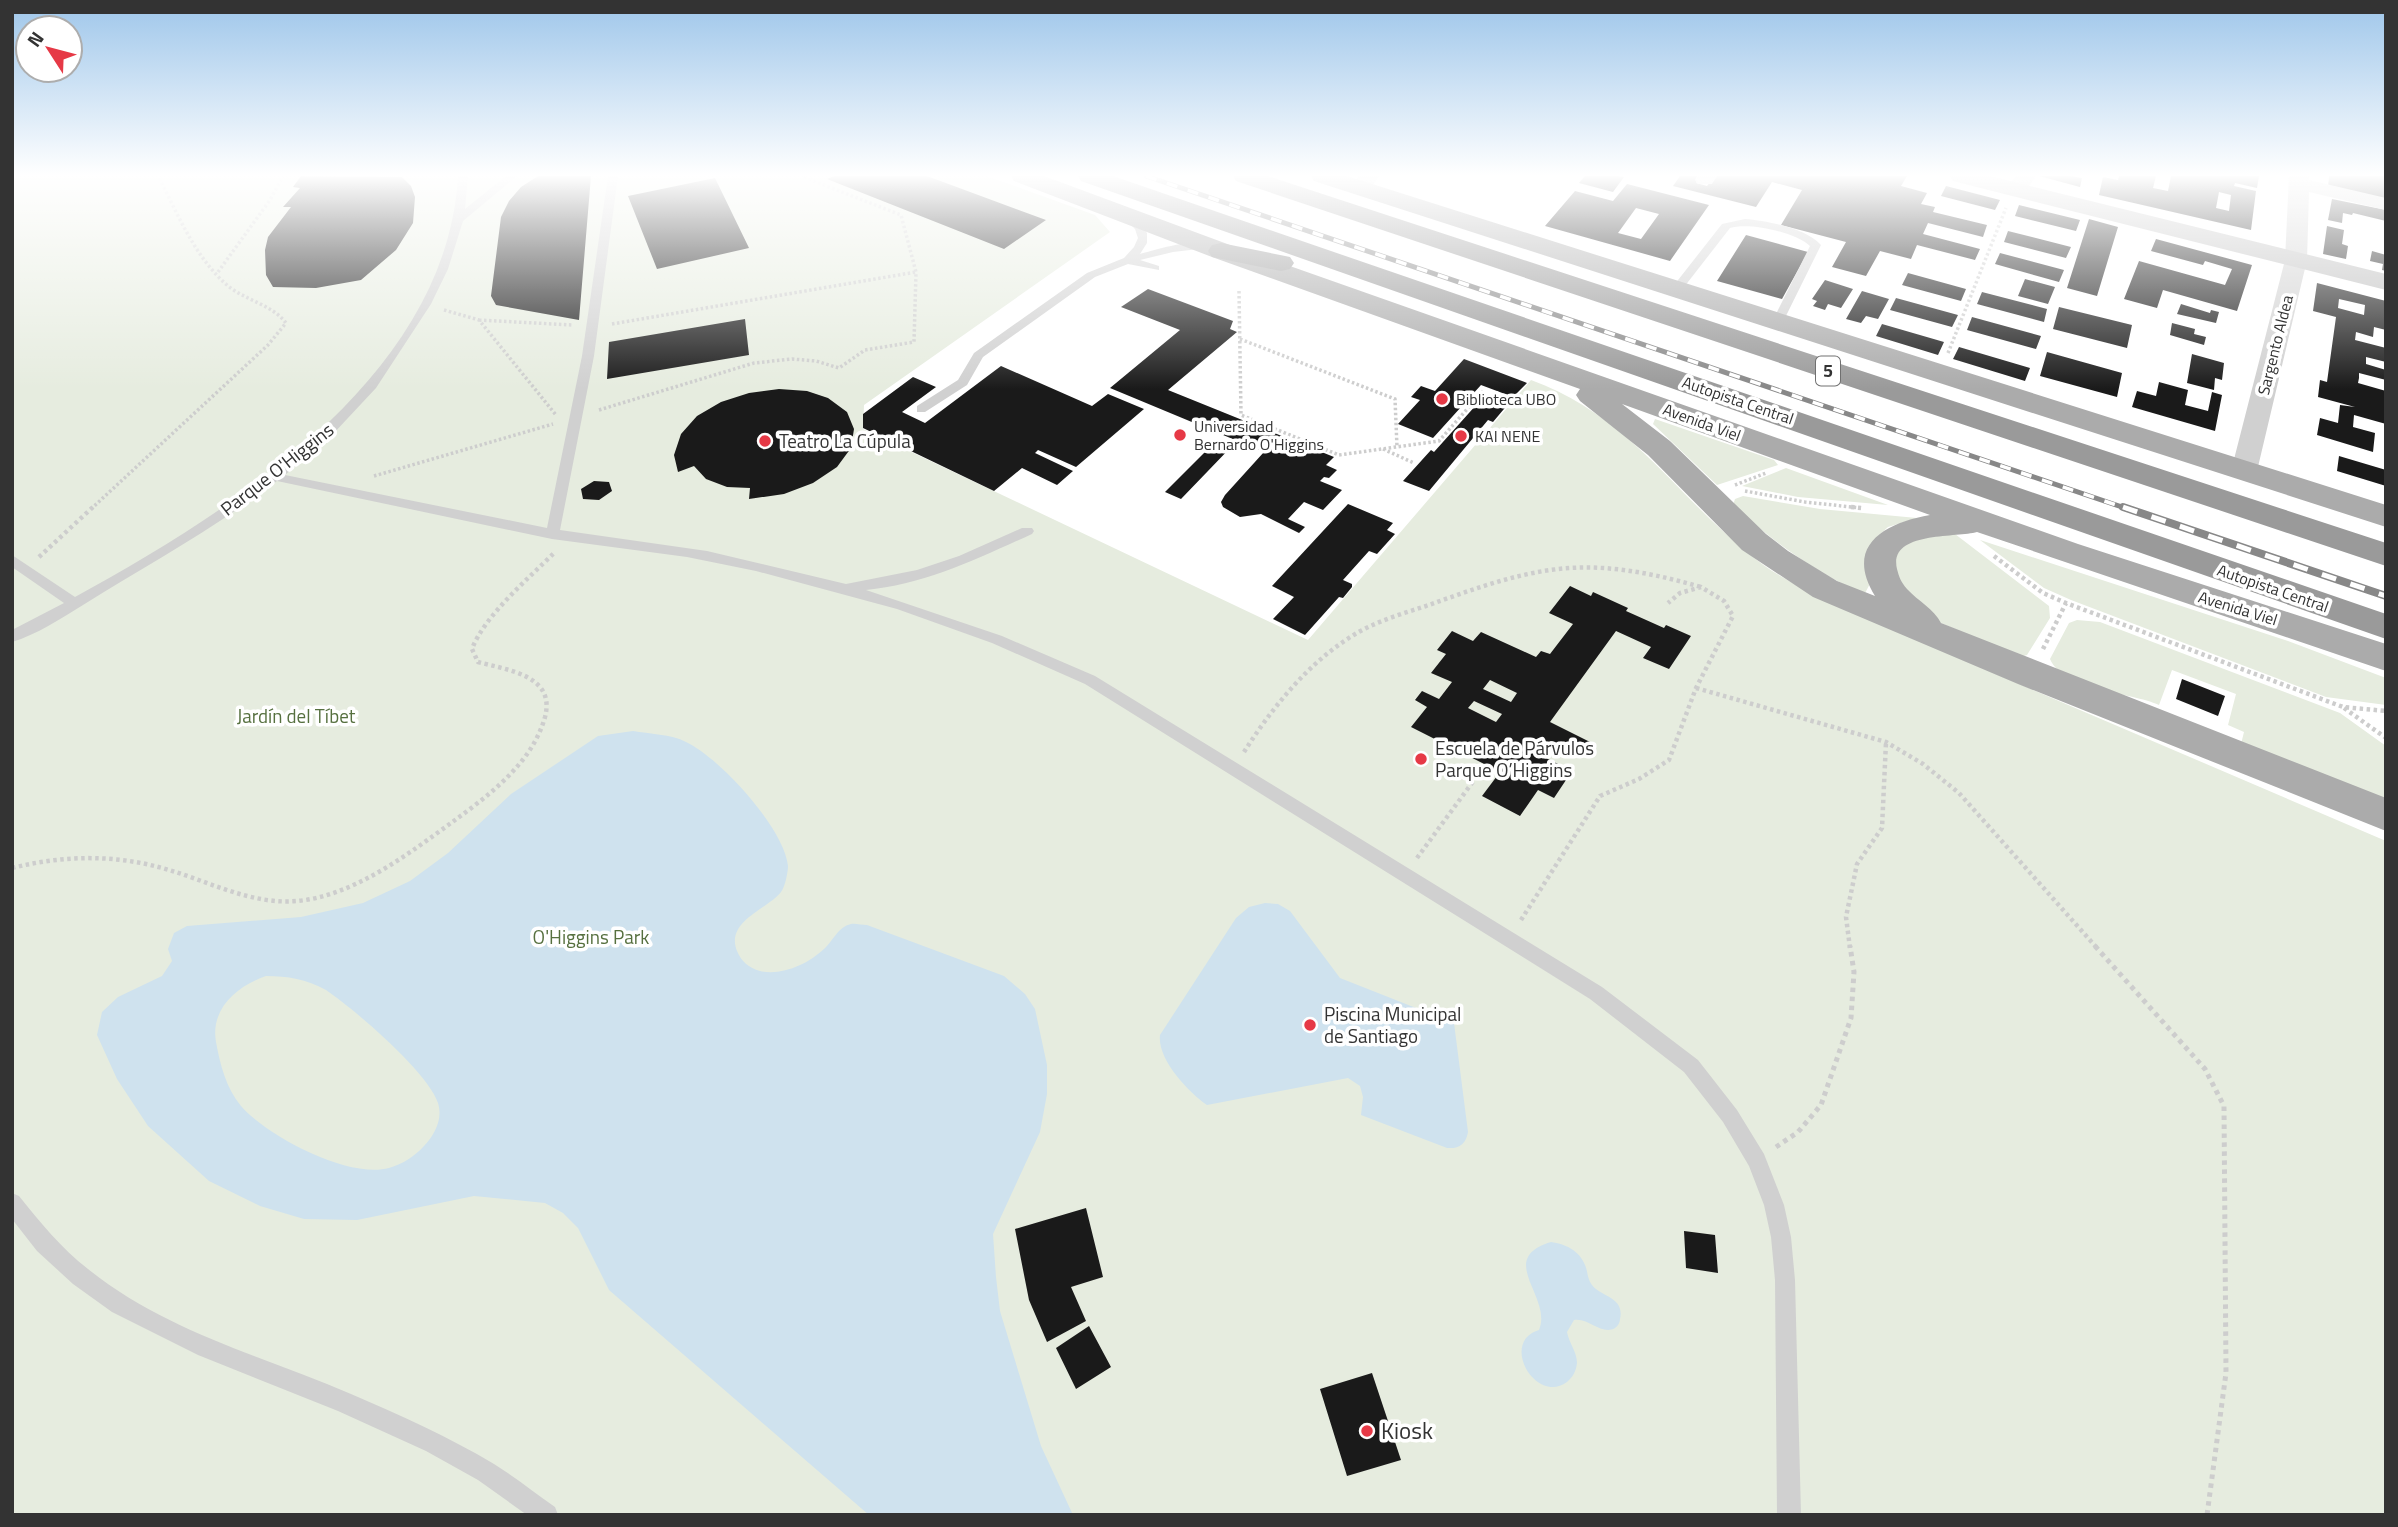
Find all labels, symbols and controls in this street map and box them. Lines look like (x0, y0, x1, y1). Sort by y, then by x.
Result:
north arrow (14, 14, 84, 84)
text: N (19, 25, 50, 53)
street label: Sargento Aldea (2251, 292, 2299, 398)
road number: 5 (1816, 356, 1840, 386)
street label: Autopista Central (1679, 370, 1797, 430)
place label: Biblioteca UBO (1456, 387, 1556, 411)
marker: Biblioteca UBO (1434, 391, 1450, 407)
street label: Avenida Viel (1660, 397, 1744, 447)
place label: Universidad Bernardo O'Higgins (1194, 414, 1324, 456)
street label: Parque O'Higgins (214, 415, 340, 522)
place label: KAI NENE (1475, 424, 1541, 448)
place label: Teatro La Cúpula (779, 426, 911, 455)
marker: Universidad Bernardo O'Higgins (1172, 427, 1188, 443)
marker: KAI NENE (1453, 428, 1469, 444)
marker: Teatro La Cúpula (757, 433, 773, 449)
street label: Autopista Central (2214, 558, 2332, 618)
street label: Avenida Viel (2195, 585, 2281, 631)
park label: Jardín del Tíbet (237, 701, 356, 730)
place label: Escuela de Párvulos Parque O’Higgins (1435, 733, 1594, 784)
marker: Escuela de Párvulos Parque O’Higgins (1413, 751, 1429, 767)
park label: O'Higgins Park (533, 922, 649, 951)
place label: Piscina Municipal de Santiago (1324, 999, 1461, 1050)
marker: Piscina Municipal de Santiago (1302, 1017, 1318, 1033)
place label: Kiosk (1381, 1413, 1433, 1448)
marker: Kiosk (1359, 1423, 1375, 1439)

